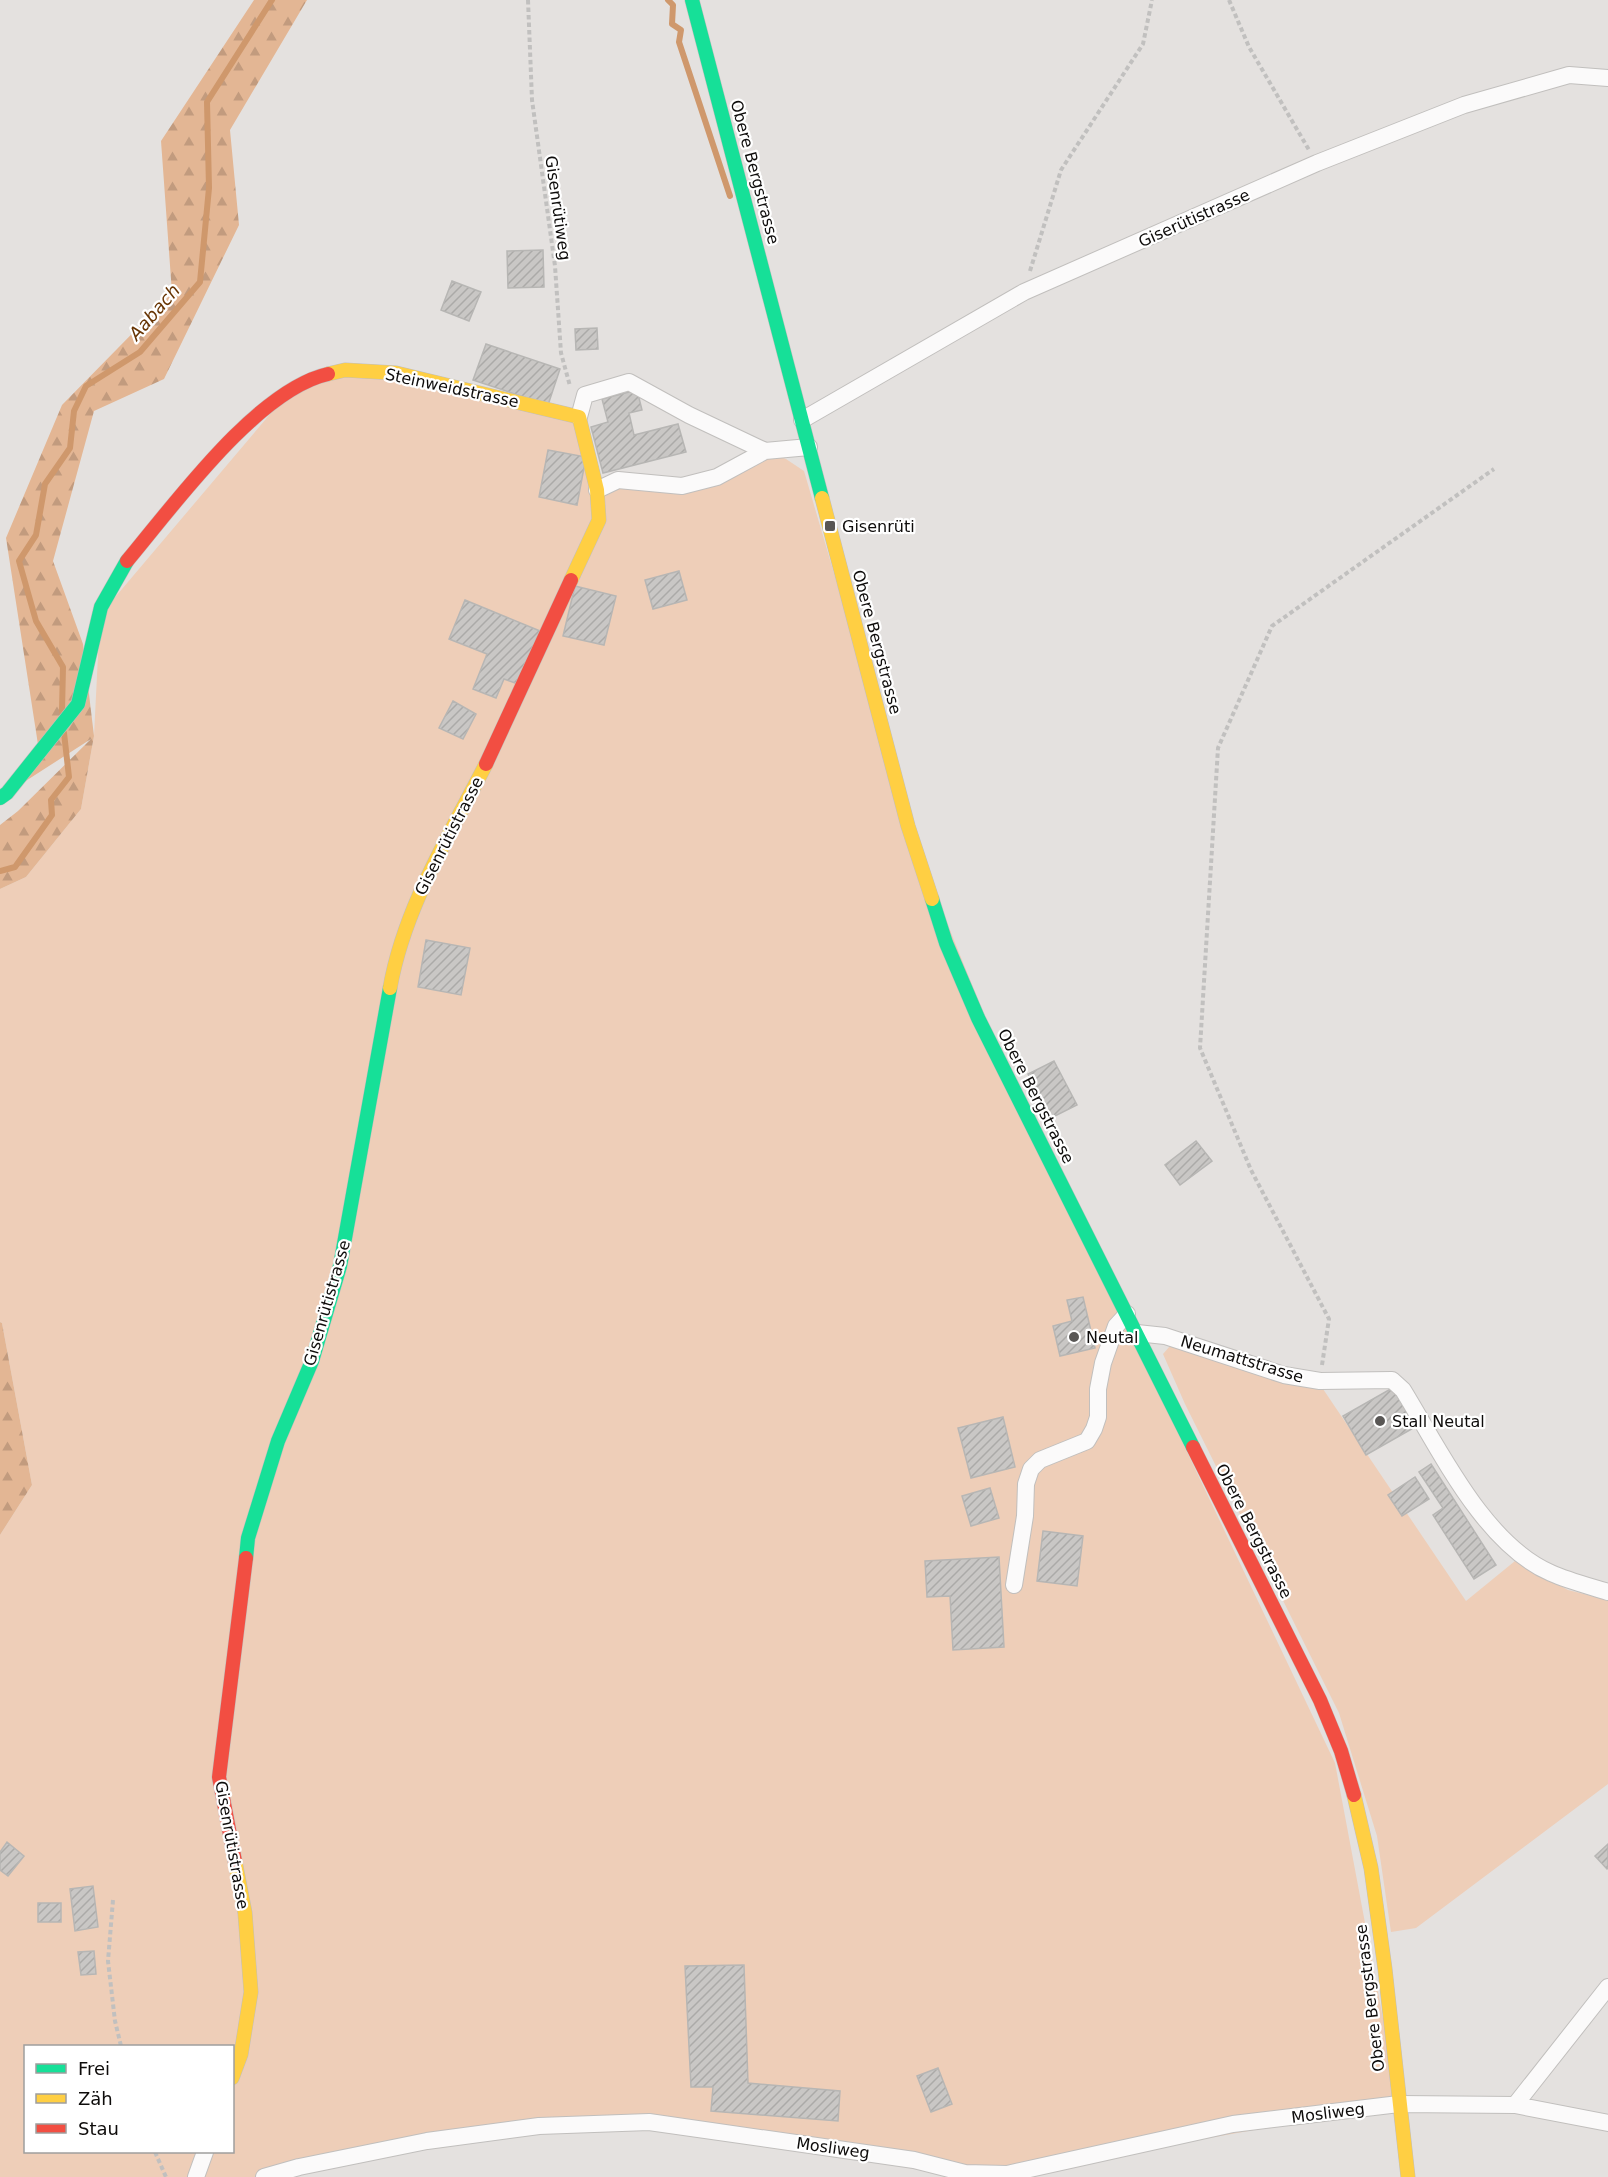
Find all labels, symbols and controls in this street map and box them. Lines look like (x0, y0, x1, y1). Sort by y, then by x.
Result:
street label: Obere Bergstrasse (727, 98, 783, 246)
street label: Gisenrütiweg (541, 154, 575, 262)
street label: Giserütistrasse (1135, 185, 1253, 251)
water label: Aabach (123, 280, 184, 345)
street label: Steinweidstrasse (384, 365, 520, 411)
place label: Gisenrüti (842, 517, 915, 536)
marker: Gisenrüti (823, 519, 837, 533)
street label: Obere Bergstrasse (849, 568, 905, 716)
street label: Gisenrütistrasse (411, 774, 487, 898)
street label: Obere Bergstrasse (994, 1026, 1078, 1166)
street label: Gisenrütistrasse (300, 1238, 354, 1368)
place label: Neutal (1086, 1328, 1138, 1347)
marker: Neutal (1067, 1330, 1081, 1344)
street label: Neumattstrasse (1178, 1331, 1306, 1387)
place label: Stall Neutal (1392, 1412, 1485, 1431)
marker: Stall Neutal (1373, 1414, 1387, 1428)
street label: Obere Bergstrasse (1212, 1461, 1296, 1601)
street label: Gisenrütistrasse (211, 1779, 253, 1911)
street label: Obere Bergstrasse (1352, 1923, 1388, 2073)
legend (24, 2045, 234, 2153)
text: Frei (78, 2058, 110, 2079)
text: Zäh (78, 2088, 113, 2109)
street label: Mosliweg (1290, 2099, 1366, 2127)
text: Stau (78, 2118, 119, 2139)
street label: Mosliweg (795, 2133, 871, 2163)

